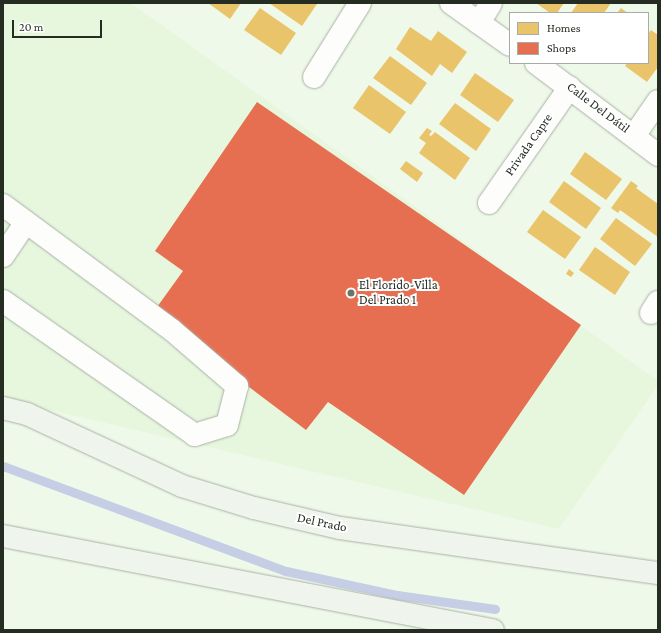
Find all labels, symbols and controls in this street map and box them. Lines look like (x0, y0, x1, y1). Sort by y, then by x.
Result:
scale bar (14, 12, 104, 38)
legend (509, 12, 649, 64)
text: 20 m (19, 20, 43, 34)
text: Homes (547, 21, 580, 35)
text: Shops (547, 41, 576, 55)
street label: Calle Del Dátil (564, 79, 632, 137)
street label: Privada Capre (502, 111, 556, 179)
place label: El Florido-Villa Del Prado 1 (359, 278, 438, 309)
marker: El Florido-Villa Del Prado 1 (346, 288, 356, 298)
street label: Del Prado (296, 510, 348, 536)

